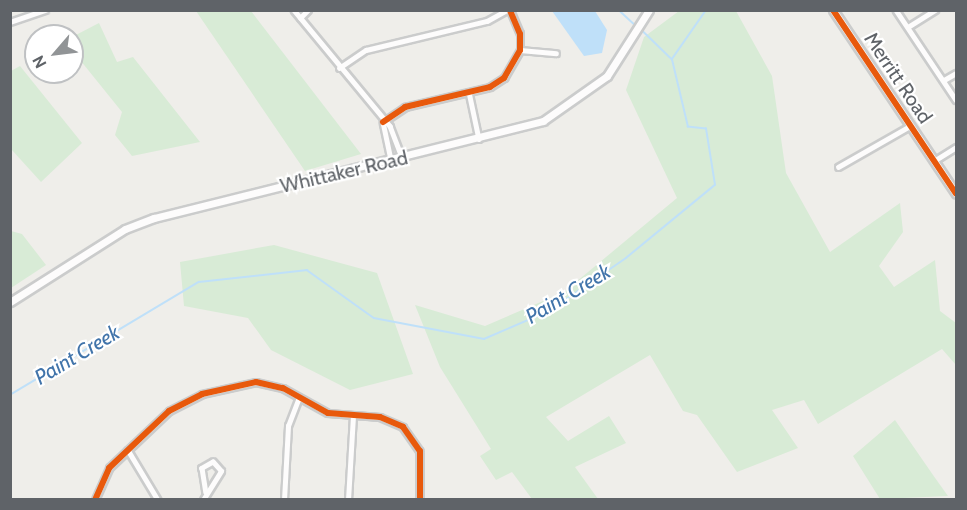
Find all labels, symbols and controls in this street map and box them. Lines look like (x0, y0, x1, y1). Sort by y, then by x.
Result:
north arrow (24, 24, 84, 84)
street label: Merritt Road (859, 28, 937, 128)
text: N (28, 52, 50, 71)
street label: Whittaker Road (278, 146, 410, 198)
water label: Paint Creek (521, 259, 615, 329)
water label: Paint Creek (30, 320, 124, 390)

